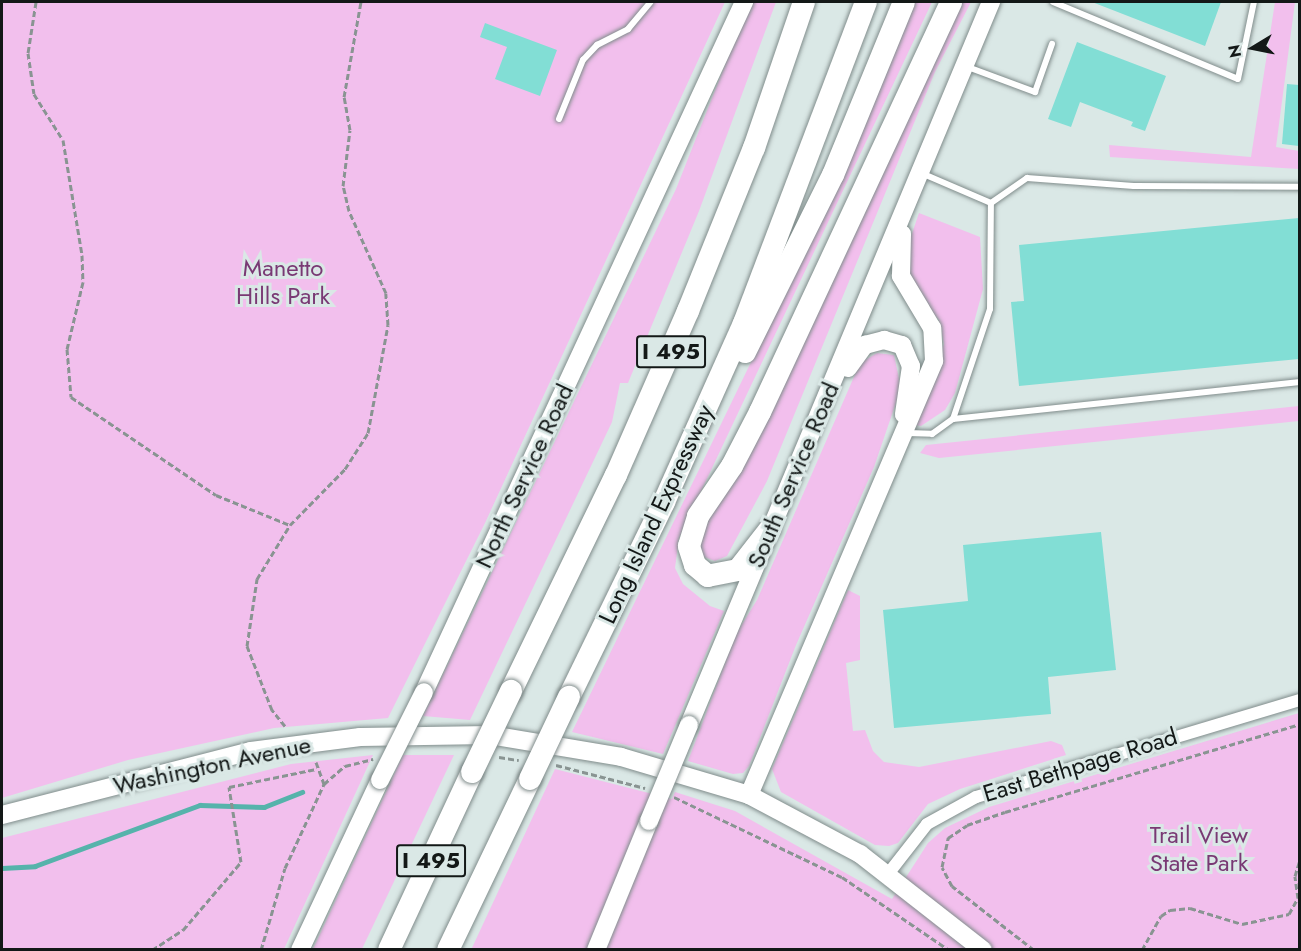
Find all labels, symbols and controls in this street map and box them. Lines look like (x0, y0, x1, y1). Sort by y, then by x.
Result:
north arrow (1223, 18, 1283, 78)
text: N (1222, 43, 1247, 59)
park label: Manetto Hills Park (236, 254, 330, 310)
road number: I 495 (635, 333, 707, 371)
street label: South Service Road (741, 378, 845, 572)
street label: North Service Road (469, 379, 579, 573)
street label: Long Island Expressway (593, 400, 719, 628)
street label: East Bethpage Road (979, 722, 1181, 808)
street label: Washington Avenue (111, 730, 313, 800)
park label: Trail View State Park (1150, 821, 1248, 877)
road number: I 495 (395, 842, 467, 880)

